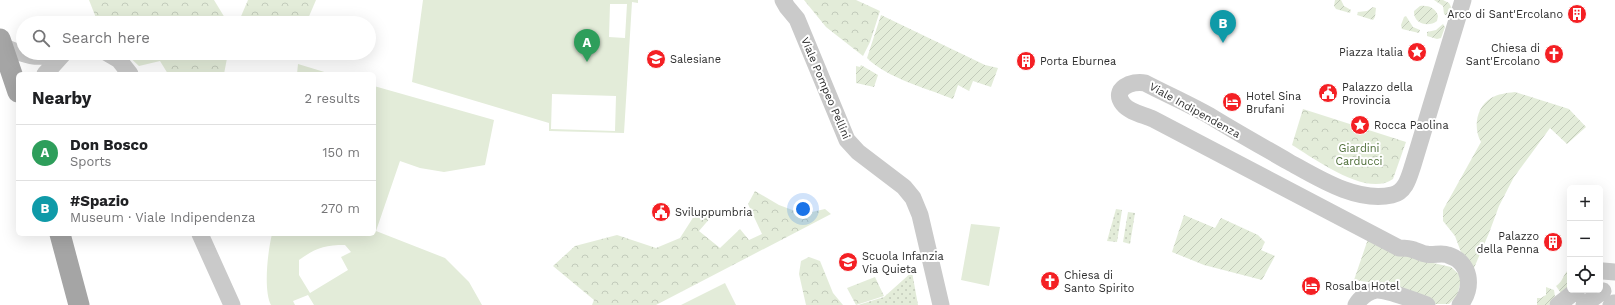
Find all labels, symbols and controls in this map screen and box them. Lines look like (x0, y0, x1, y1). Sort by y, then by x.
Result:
building icon: Arco di Sant'Ercolano (1566, 3, 1588, 25)
place label: Arco di Sant'Ercolano (1447, 8, 1563, 21)
pin: B (1210, 10, 1236, 43)
search box (16, 16, 376, 60)
icon: search (30, 27, 52, 49)
text: Search here (62, 29, 150, 47)
pin: A (574, 29, 600, 62)
street label: Viale Pompeo Pellini (798, 35, 853, 141)
place icon: Piazza Italia (1406, 41, 1428, 63)
place label: Chiesa di Sant'Ercolano (1466, 42, 1540, 68)
church icon: Chiesa di Sant'Ercolano (1543, 43, 1565, 65)
place label: Piazza Italia (1339, 46, 1403, 59)
school or university icon: Salesiane (645, 48, 667, 70)
building icon: Porta Eburnea (1015, 50, 1037, 72)
place label: Salesiane (670, 53, 721, 66)
place label: Porta Eburnea (1040, 55, 1116, 68)
street label: Viale Indipendenza (1147, 80, 1242, 141)
place label: Palazzo della Provincia (1342, 81, 1413, 107)
public building icon: Palazzo della Provincia (1317, 82, 1339, 104)
text: Nearby (32, 88, 91, 108)
place label: Hotel Sina Brufani (1246, 90, 1301, 116)
text: 2 results (305, 91, 360, 106)
hotel icon: Hotel Sina Brufani (1221, 91, 1243, 113)
place icon: Rocca Paolina (1349, 114, 1371, 136)
place label: Rocca Paolina (1374, 119, 1449, 132)
text: Don Bosco (70, 136, 148, 154)
park label: Giardini Carducci (1335, 142, 1383, 168)
text: A (41, 145, 49, 160)
text: 150 m (322, 145, 360, 160)
text: Sports (70, 154, 111, 169)
map controls (1567, 185, 1603, 293)
button: + (1567, 185, 1603, 221)
text: #Spazio (70, 192, 129, 210)
your location (793, 199, 813, 219)
text: B (41, 201, 49, 216)
text: 270 m (321, 201, 360, 216)
public building icon: Sviluppumbria (650, 201, 672, 223)
place label: Sviluppumbria (675, 206, 752, 219)
text: Museum · Viale Indipendenza (70, 210, 255, 225)
button: − (1567, 221, 1603, 257)
place label: Palazzo della Penna (1476, 230, 1539, 256)
building icon: Palazzo della Penna (1542, 231, 1564, 253)
place label: Scuola Infanzia Via Quieta (862, 250, 944, 276)
school or university icon: Scuola Infanzia Via Quieta (837, 251, 859, 273)
button: locate (1567, 257, 1603, 293)
place label: Chiesa di Santo Spirito (1064, 269, 1134, 295)
church icon: Chiesa di Santo Spirito (1039, 270, 1061, 292)
hotel icon: Rosalba Hotel (1300, 275, 1322, 297)
place label: Rosalba Hotel (1325, 280, 1400, 293)

